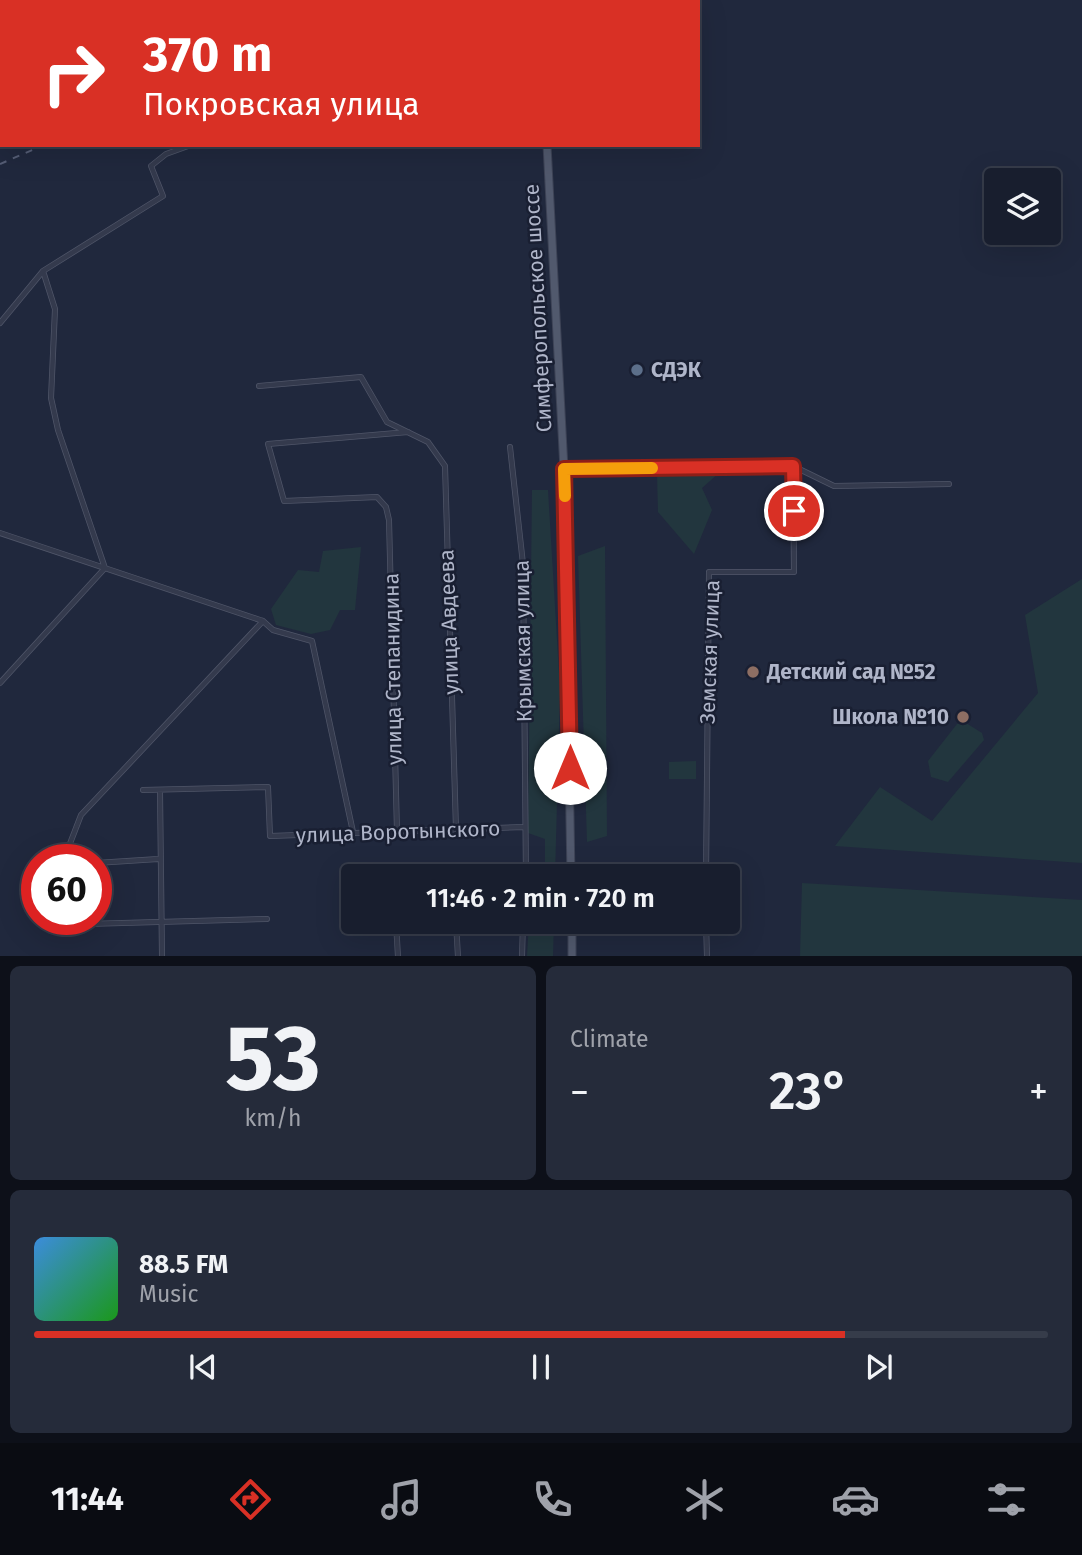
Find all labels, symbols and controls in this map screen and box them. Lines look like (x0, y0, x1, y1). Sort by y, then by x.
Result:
text: 370 m (143, 25, 272, 84)
icon: right (28, 28, 119, 119)
text: Покровская улица (143, 85, 420, 123)
map controls (984, 168, 1061, 245)
button: layers (984, 168, 1061, 245)
street label: Симферопольское шоссе (519, 183, 557, 433)
place label: СДЭК (651, 357, 702, 383)
marker: СДЭК (629, 362, 645, 378)
pin (764, 481, 824, 541)
icon: arrive (775, 492, 813, 530)
street label: улица Авдеева (433, 549, 465, 695)
street label: Крымская улица (509, 560, 537, 722)
street label: улица Степанидина (378, 573, 408, 765)
street label: Земская улица (694, 580, 726, 724)
place label: Детский сад №52 (766, 659, 936, 685)
marker: Детский сад №52 (745, 664, 761, 680)
place label: Школа №10 (832, 704, 949, 730)
marker: Школа №10 (955, 709, 971, 725)
position arrow (533, 731, 607, 805)
street label: улица Воротынского (295, 815, 501, 849)
speed limit sign: 60 (21, 844, 112, 935)
text: 11:46 · 2 min · 720 m (426, 883, 655, 914)
text: 53 (225, 1004, 321, 1113)
text: Climate (570, 1025, 649, 1053)
text: 23° (769, 1060, 849, 1123)
text: − (570, 1069, 589, 1115)
text: + (1029, 1069, 1048, 1115)
text: km/h (245, 1104, 301, 1132)
text: 88.5 FM (139, 1249, 228, 1280)
text: Music (139, 1280, 199, 1308)
icon: previous (184, 1348, 222, 1386)
icon: pause (522, 1348, 560, 1386)
icon: next (860, 1348, 898, 1386)
icon: directions (226, 1475, 275, 1524)
icon: music (377, 1475, 426, 1524)
icon: phone (528, 1475, 577, 1524)
icon: climate (680, 1475, 729, 1524)
icon: car (831, 1475, 880, 1524)
icon: filters (982, 1475, 1031, 1524)
text: 11:44 (51, 1480, 124, 1518)

